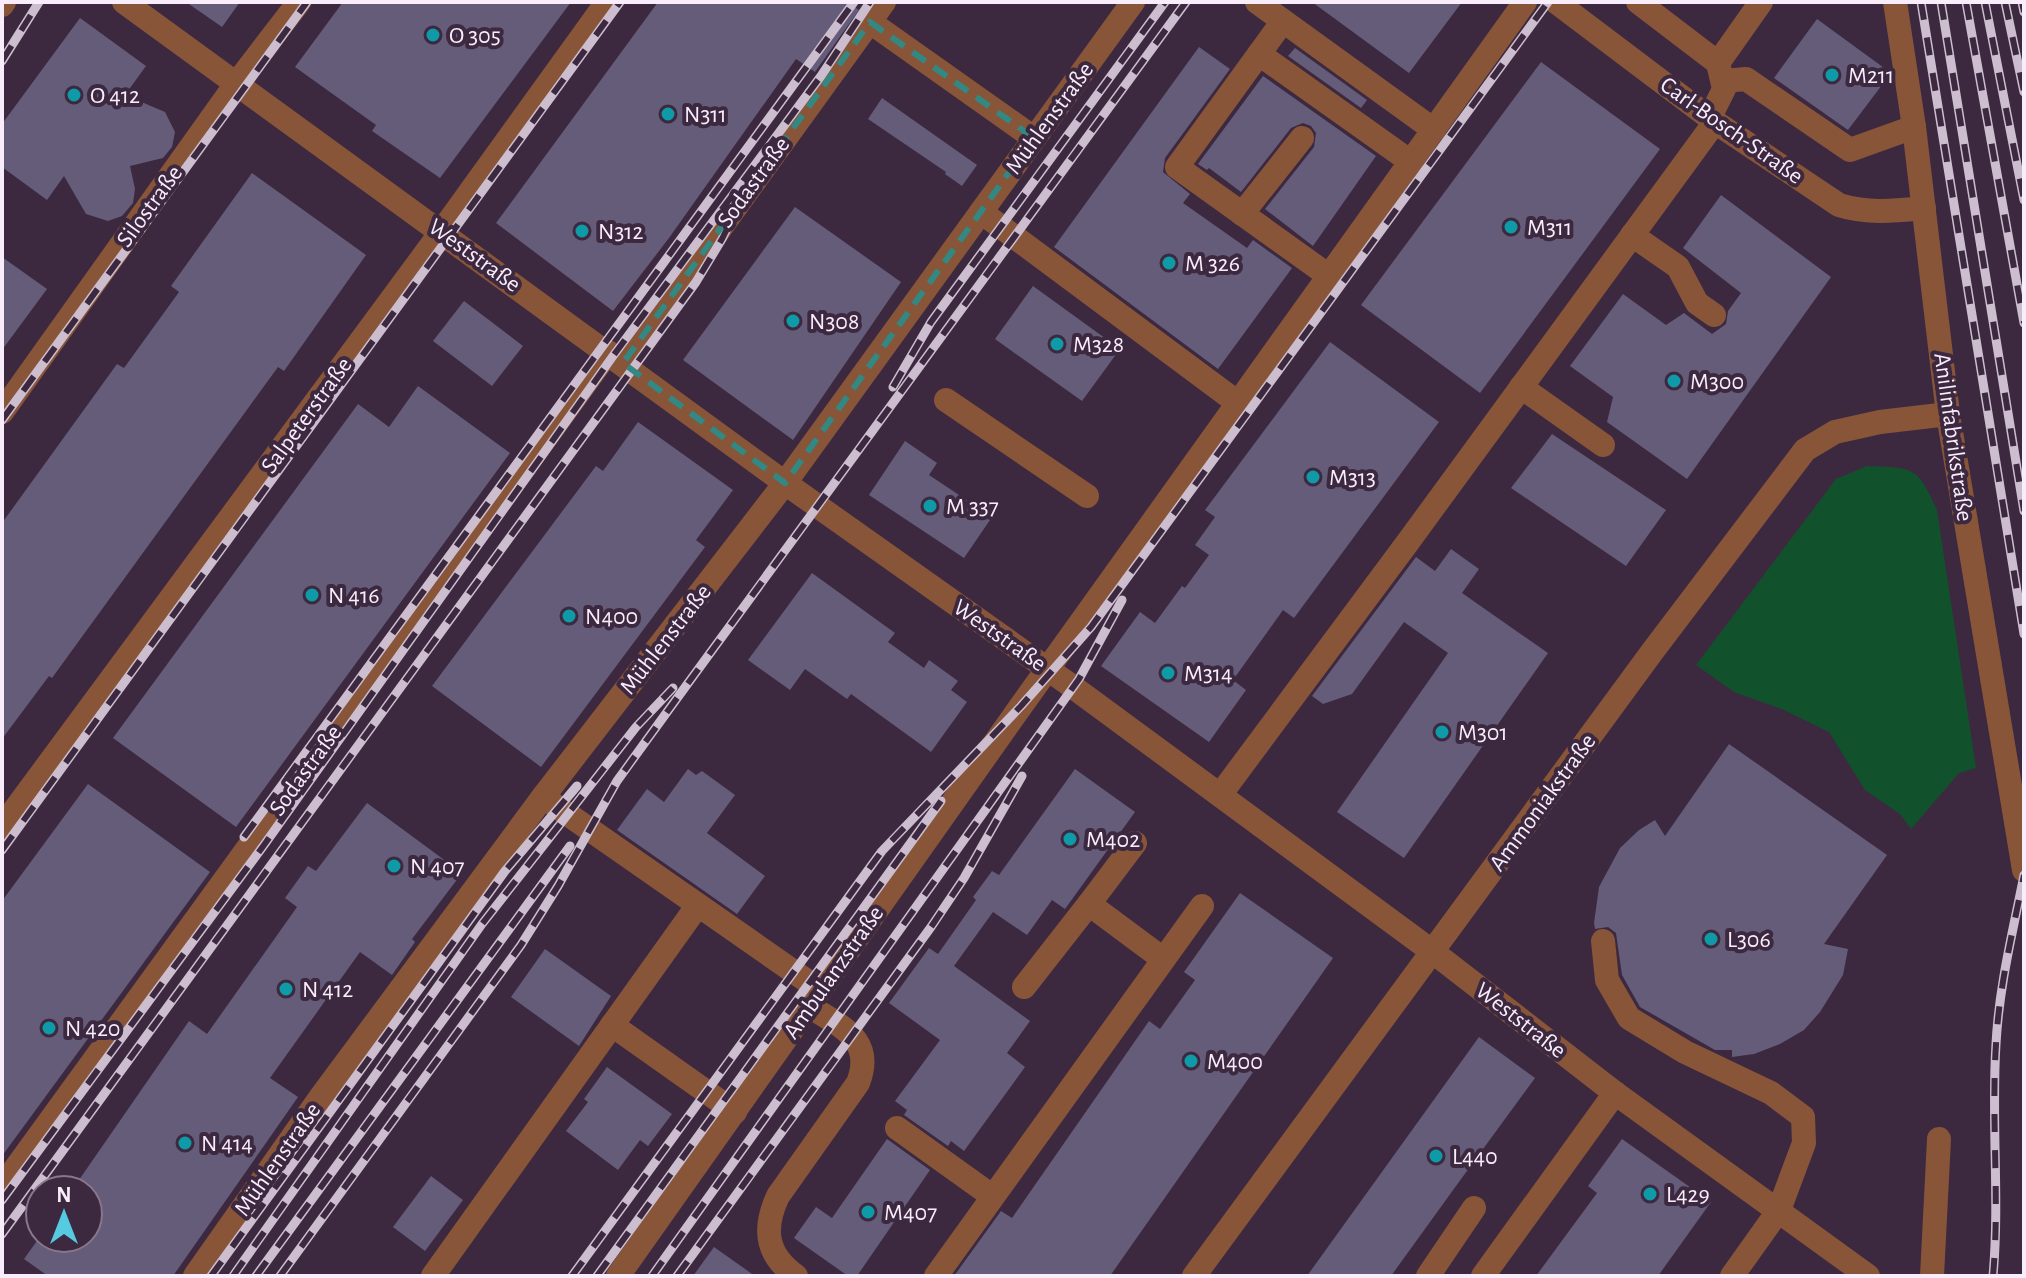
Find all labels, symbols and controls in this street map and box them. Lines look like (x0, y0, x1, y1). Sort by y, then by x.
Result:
place label: O 305 (449, 24, 501, 48)
marker: O 305 (424, 26, 442, 44)
street label: Mühlenstraße (1001, 58, 1098, 179)
place label: M211 (1848, 64, 1894, 88)
marker: M211 (1823, 66, 1841, 84)
street label: Carl-Bosch-Straße (1656, 73, 1807, 189)
place label: O 412 (90, 84, 140, 108)
marker: O 412 (65, 86, 83, 104)
place label: N311 (684, 103, 727, 127)
marker: N311 (659, 105, 677, 123)
street label: Sodastraße (713, 133, 795, 232)
street label: Silostraße (112, 161, 187, 252)
street label: Weststraße (424, 215, 525, 297)
place label: M311 (1527, 216, 1572, 240)
marker: M311 (1502, 218, 1520, 236)
place label: N312 (598, 220, 644, 244)
marker: N312 (573, 222, 591, 240)
place label: M 326 (1185, 252, 1240, 276)
marker: M 326 (1160, 254, 1178, 272)
place label: N308 (809, 310, 859, 334)
marker: N308 (784, 312, 802, 330)
place label: M328 (1073, 333, 1124, 357)
marker: M328 (1048, 335, 1066, 353)
street label: Anilinfabrikstraße (1929, 351, 1977, 523)
street label: Salpeterstraße (257, 353, 357, 478)
place label: M300 (1690, 370, 1744, 394)
marker: M300 (1665, 372, 1683, 390)
place label: M313 (1329, 466, 1376, 490)
marker: M313 (1304, 468, 1322, 486)
place label: M 337 (946, 495, 999, 519)
marker: M 337 (921, 497, 939, 515)
street label: Mühlenstraße (616, 580, 716, 699)
place label: N 416 (328, 584, 379, 608)
marker: N 416 (303, 586, 321, 604)
street label: Weststraße (949, 595, 1050, 676)
place label: N400 (585, 605, 638, 629)
marker: N400 (560, 607, 578, 625)
place label: M314 (1184, 662, 1233, 686)
marker: M314 (1159, 664, 1177, 682)
street label: Sodastraße (265, 721, 347, 820)
place label: M301 (1458, 721, 1508, 745)
marker: M301 (1433, 723, 1451, 741)
street label: Ammoniakstraße (1485, 730, 1600, 876)
place label: M402 (1086, 828, 1140, 852)
marker: M402 (1061, 830, 1079, 848)
place label: N 407 (410, 855, 465, 879)
marker: N 407 (385, 857, 403, 875)
street label: Ambulanzstraße (779, 902, 888, 1043)
place label: L306 (1727, 928, 1771, 952)
marker: L306 (1702, 930, 1720, 948)
place label: N 412 (302, 978, 353, 1002)
street label: Weststraße (1471, 978, 1570, 1063)
marker: N 412 (277, 980, 295, 998)
place label: N 420 (65, 1017, 121, 1041)
marker: N 420 (40, 1019, 58, 1037)
place label: M400 (1207, 1050, 1263, 1074)
marker: M400 (1182, 1052, 1200, 1070)
street label: Mühlenstraße (230, 1099, 326, 1221)
place label: N 414 (201, 1132, 253, 1156)
marker: N 414 (176, 1134, 194, 1152)
place label: L440 (1452, 1145, 1498, 1169)
marker: L440 (1427, 1147, 1445, 1165)
north arrow (24, 1174, 104, 1254)
place label: L429 (1666, 1183, 1710, 1207)
text: N (56, 1184, 72, 1206)
marker: L429 (1641, 1185, 1659, 1203)
place label: M407 (884, 1201, 937, 1225)
marker: M407 (859, 1203, 877, 1221)

